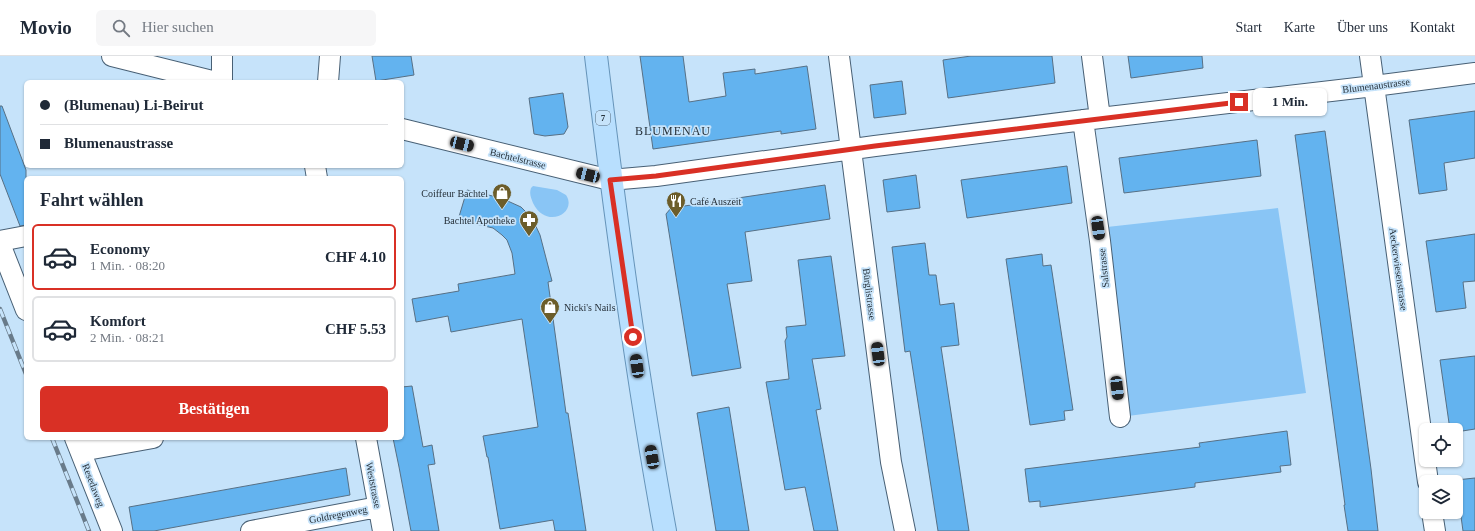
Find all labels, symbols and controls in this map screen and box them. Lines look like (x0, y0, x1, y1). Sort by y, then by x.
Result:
search box (96, 10, 376, 46)
text: Movio (20, 17, 72, 38)
icon: search (110, 17, 132, 39)
text: Hier suchen (142, 19, 214, 35)
text: Start (1235, 20, 1262, 35)
text: Karte (1284, 20, 1315, 35)
text: Über uns (1337, 20, 1388, 35)
text: Kontakt (1410, 20, 1455, 35)
street label: Blumenaustrasse (1342, 76, 1411, 95)
callout: 1 Min. (1253, 88, 1327, 116)
route end (1230, 93, 1248, 111)
text: 1 Min. (1272, 94, 1308, 109)
text: (Blumenau) Li-Beirut (64, 97, 204, 113)
road number: 7 (596, 111, 610, 125)
district label: BLUMENAU (635, 124, 711, 138)
text: Blumenaustrasse (64, 135, 173, 151)
car (449, 135, 475, 153)
street label: Bachtelstrasse (489, 146, 548, 171)
car (575, 166, 601, 184)
shop icon: Coiffeur Bachtel (491, 182, 513, 210)
place label: Coiffeur Bachtel (421, 188, 488, 199)
text: Fahrt wählen (40, 190, 144, 210)
restaurant icon: Café Auszeit (665, 190, 687, 218)
place label: Café Auszeit (690, 196, 742, 207)
pharmacy icon: Bachtel Apotheke (518, 209, 540, 237)
place label: Bachtel Apotheke (444, 215, 516, 226)
car (1090, 215, 1106, 241)
street label: Aeckerwiesenstrasse (1387, 227, 1410, 312)
icon: car (42, 239, 78, 275)
text: Economy (90, 241, 150, 257)
street label: Salstrasse (1096, 247, 1111, 288)
text: CHF 4.10 (325, 249, 386, 265)
text: 1 Min. · 08:20 (90, 258, 165, 273)
street label: Bürglistrasse (861, 268, 878, 321)
shop icon: Nicki's Nails (539, 296, 561, 324)
place label: Nicki's Nails (564, 302, 616, 313)
icon: car (42, 311, 78, 347)
text: Komfort (90, 313, 146, 329)
text: CHF 5.53 (325, 321, 386, 337)
route start (624, 328, 642, 346)
text: 2 Min. · 08:21 (90, 330, 165, 345)
car (871, 341, 885, 367)
car (629, 353, 645, 379)
car (1110, 375, 1124, 401)
button: Bestätigen (40, 386, 388, 432)
map controls (1419, 423, 1463, 519)
button: locate (1419, 423, 1463, 467)
car (644, 444, 660, 470)
street label: Weststrasse (364, 461, 383, 509)
street label: Resedaweg (80, 462, 107, 508)
button: layers (1419, 475, 1463, 519)
street label: Goldregenweg (308, 503, 368, 526)

